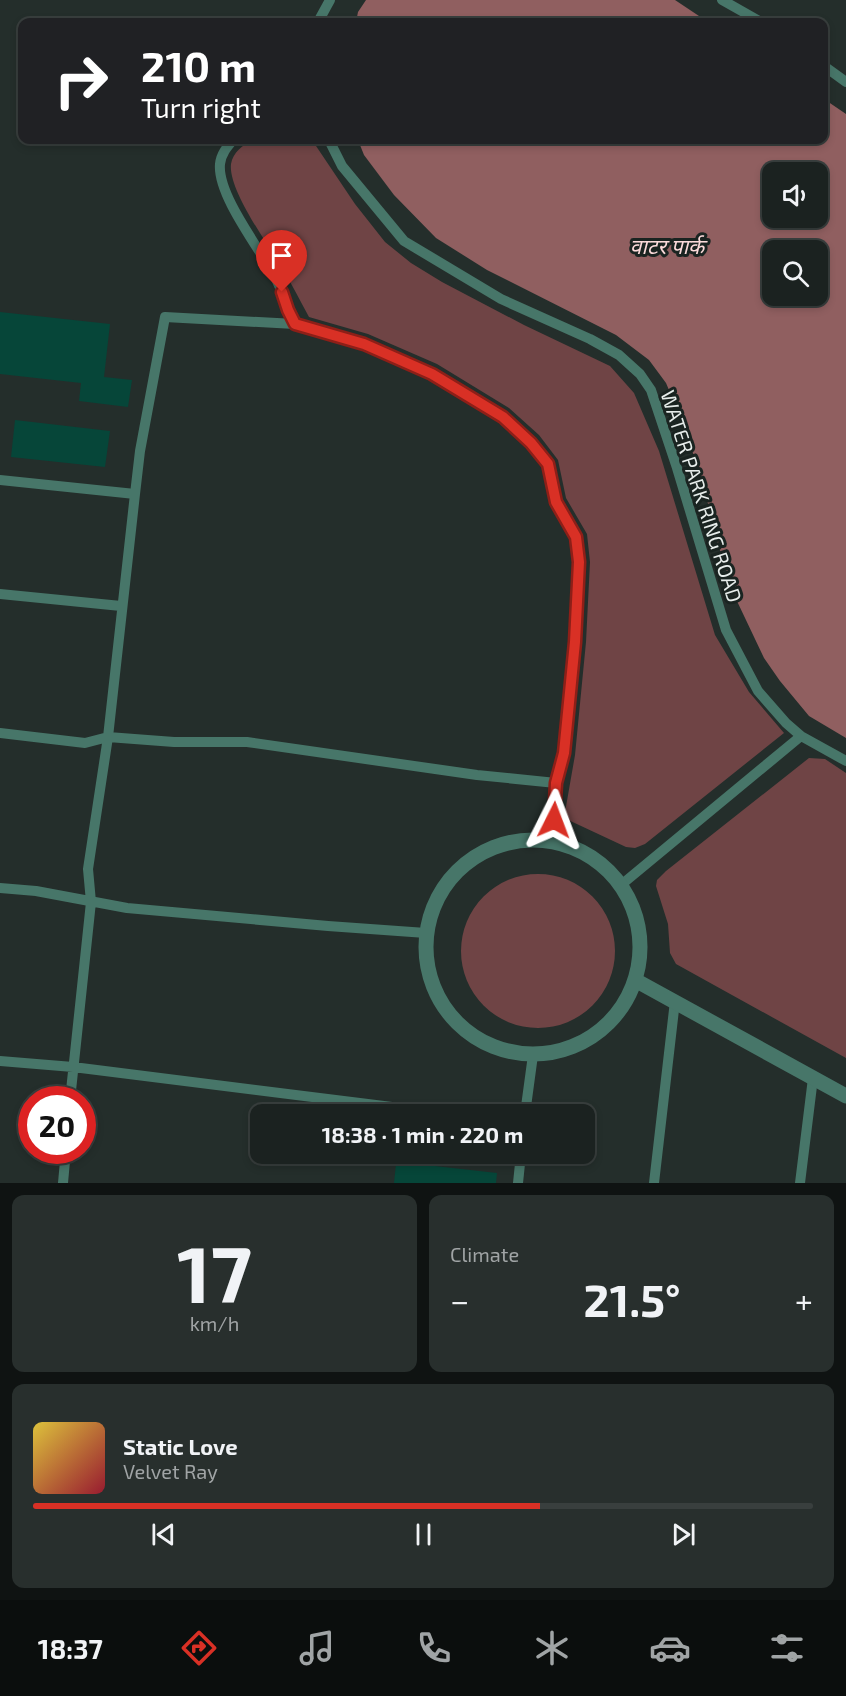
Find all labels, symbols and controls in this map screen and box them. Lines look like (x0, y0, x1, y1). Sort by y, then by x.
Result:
text: 210 m (141, 40, 256, 90)
icon: right (42, 42, 120, 120)
text: Turn right (141, 91, 261, 123)
map controls (762, 162, 828, 306)
button: sound (762, 162, 828, 228)
pin (256, 230, 307, 292)
water label: वाटर पार्क (630, 233, 708, 258)
icon: arrive (265, 239, 298, 272)
button: search (762, 240, 828, 306)
street label: WATER PARK RING ROAD (656, 387, 748, 605)
position arrow (522, 788, 586, 852)
speed limit sign: 20 (18, 1086, 96, 1164)
text: 18:38 · 1 min · 220 m (322, 1121, 523, 1147)
text: 17 (177, 1225, 252, 1319)
text: Climate (450, 1242, 519, 1266)
text: 21.5° (584, 1272, 681, 1326)
text: − (450, 1280, 469, 1320)
text: + (795, 1280, 813, 1320)
text: km/h (190, 1311, 239, 1335)
text: Static Love (123, 1433, 238, 1459)
text: Velvet Ray (123, 1459, 218, 1483)
icon: previous (147, 1518, 180, 1551)
icon: pause (407, 1518, 440, 1551)
icon: next (667, 1518, 700, 1551)
icon: directions (178, 1627, 220, 1669)
icon: music (296, 1627, 338, 1669)
icon: phone (413, 1627, 455, 1669)
icon: climate (531, 1627, 573, 1669)
icon: car (649, 1627, 691, 1669)
icon: filters (766, 1627, 808, 1669)
text: 18:37 (38, 1632, 103, 1664)

